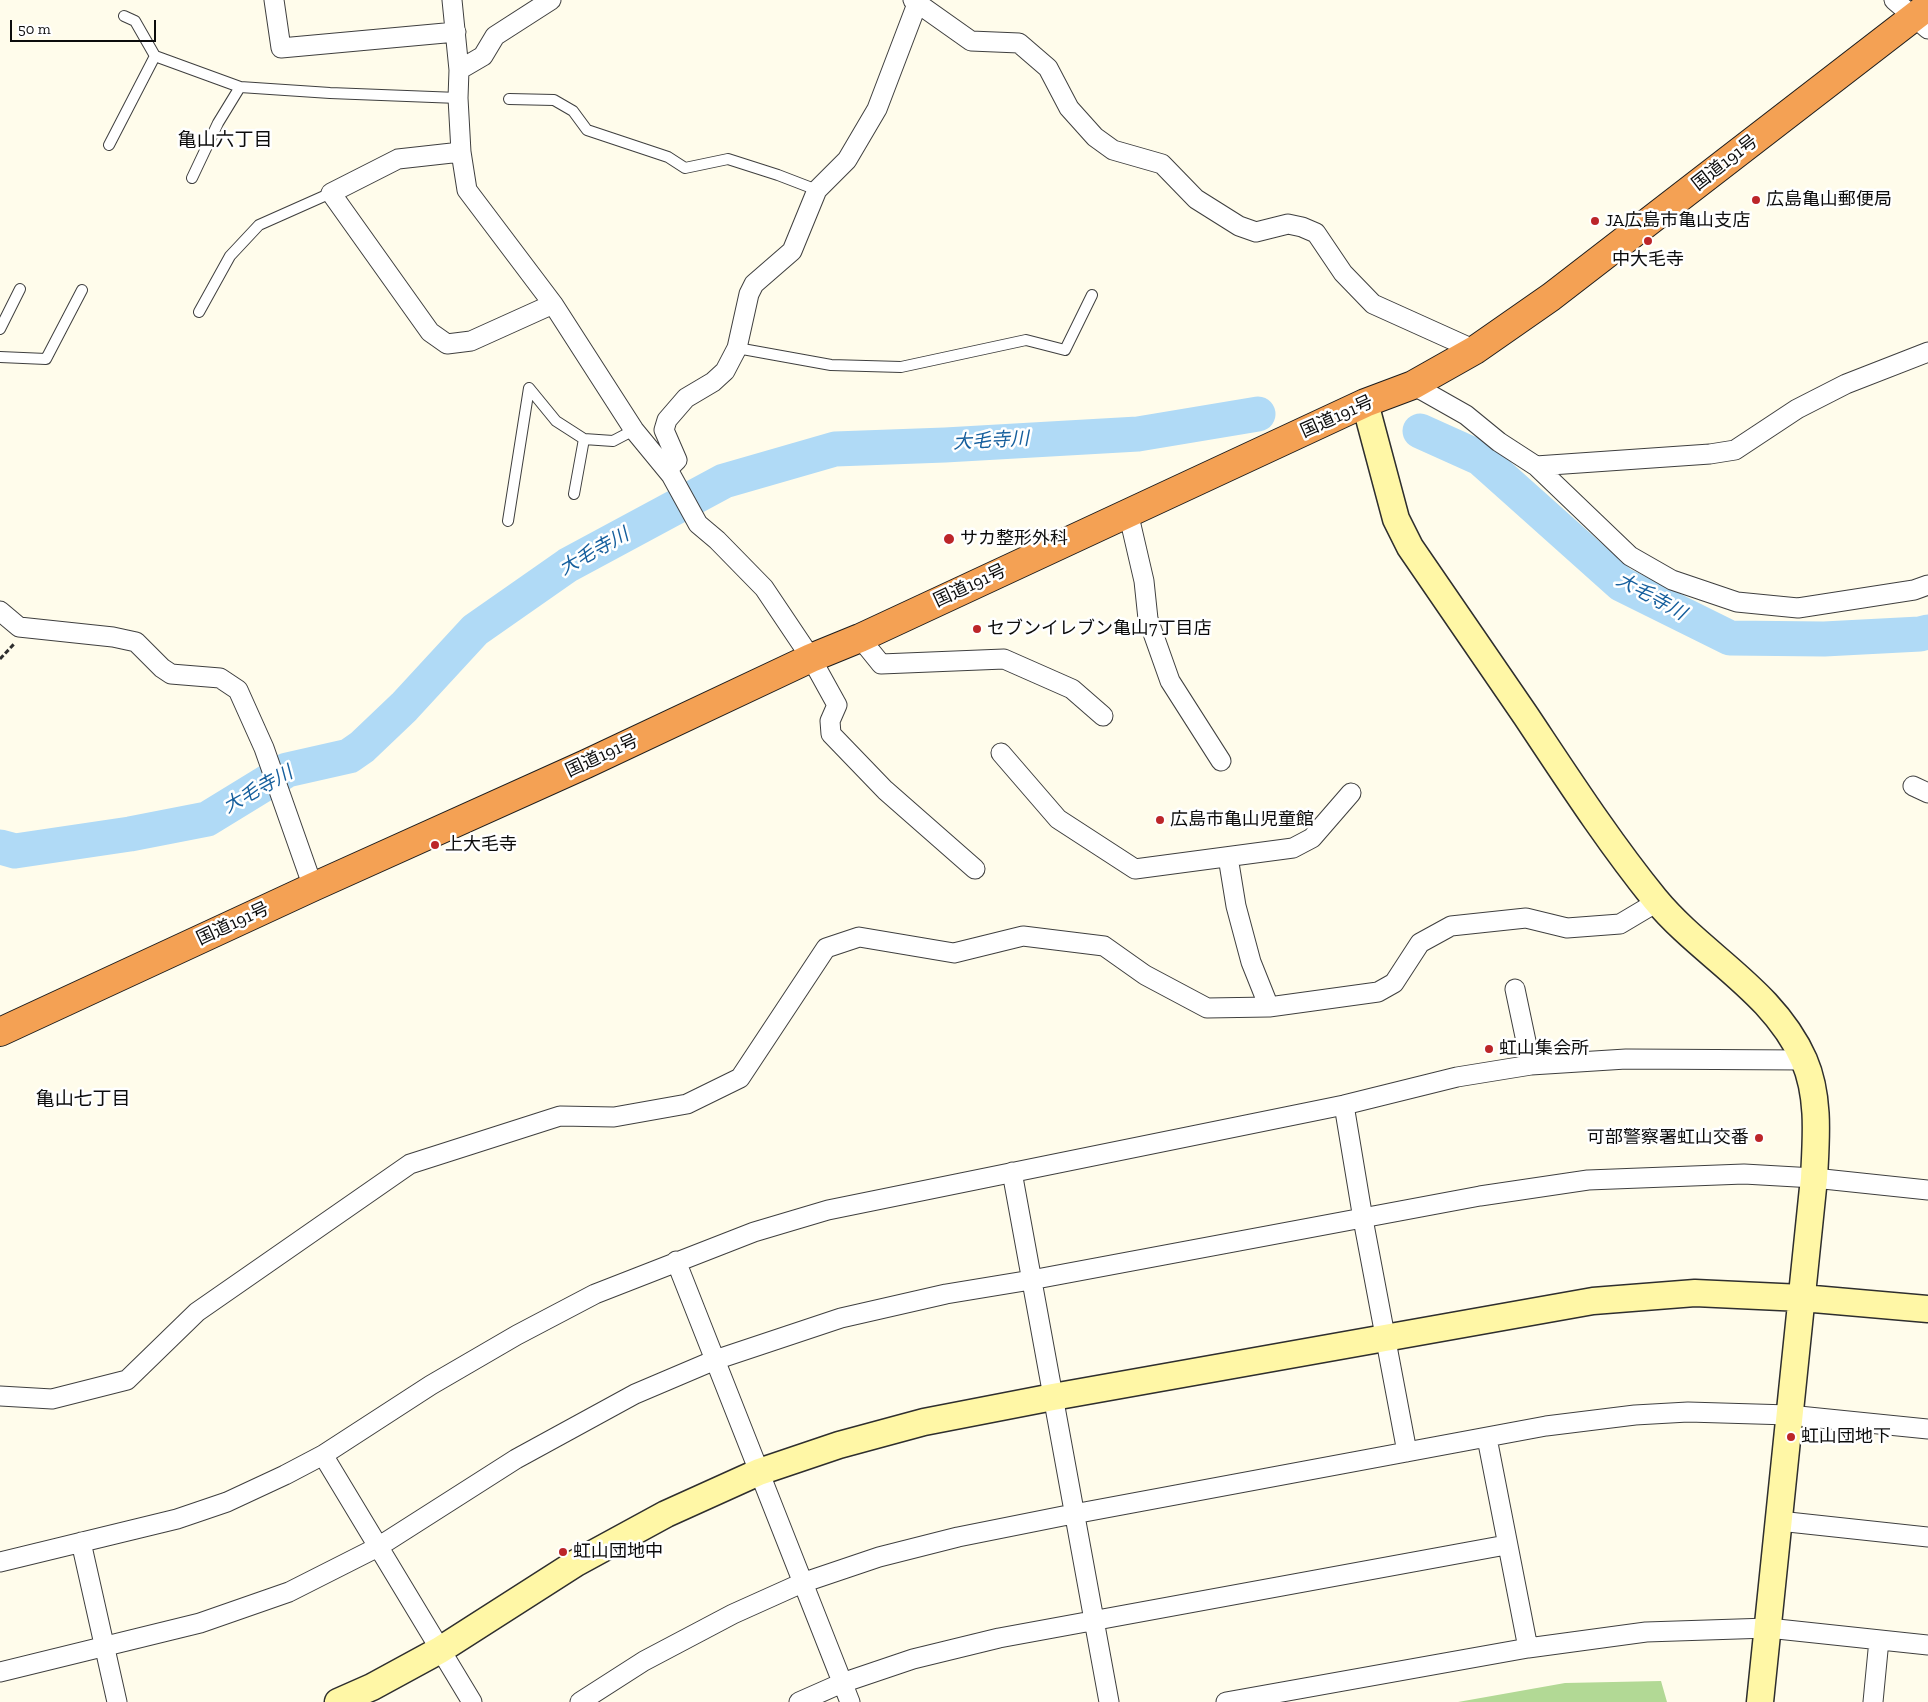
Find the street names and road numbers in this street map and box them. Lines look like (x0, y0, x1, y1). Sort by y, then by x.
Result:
street label: 国道191号 (1688, 131, 1762, 195)
street label: 国道191号 (1297, 391, 1377, 443)
street label: 国道191号 (930, 560, 1010, 612)
street label: 国道191号 (562, 730, 642, 782)
street label: 国道191号 (193, 898, 273, 950)

